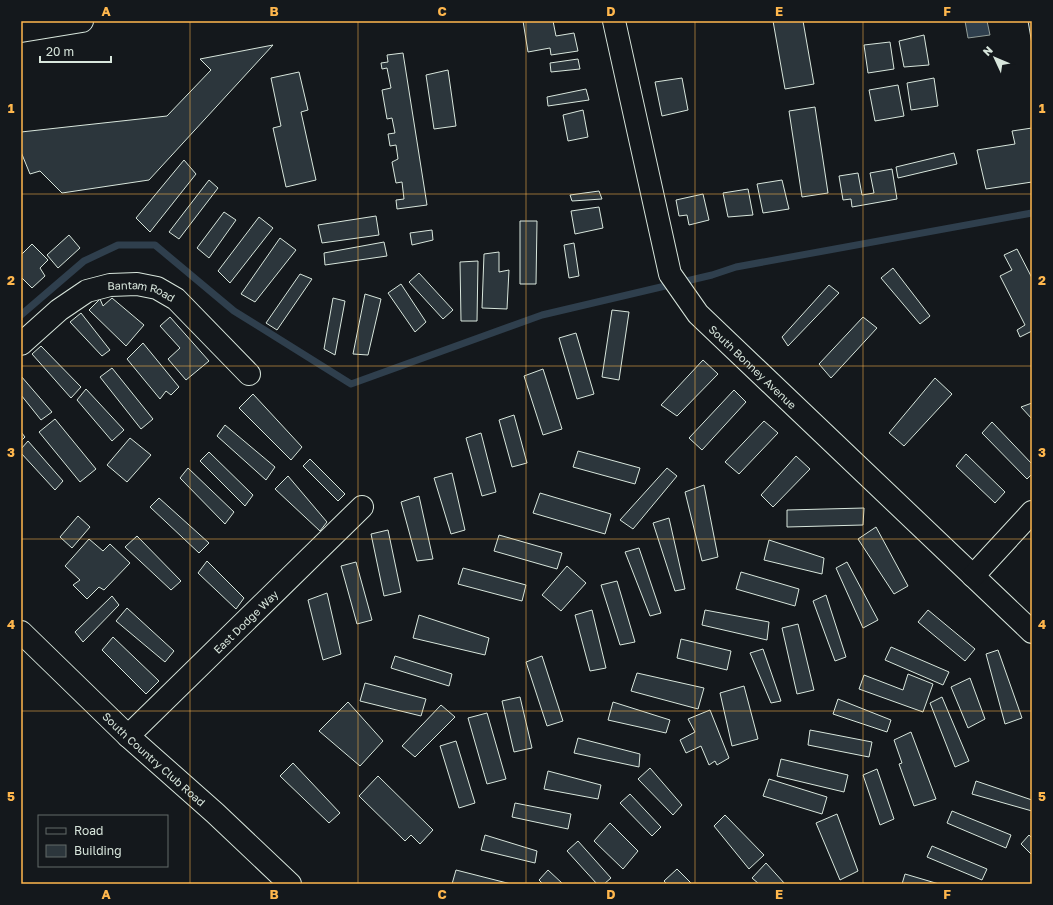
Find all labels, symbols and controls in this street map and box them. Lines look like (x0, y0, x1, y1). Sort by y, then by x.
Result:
text: A (101, 3, 111, 19)
text: B (269, 3, 279, 19)
text: C (437, 3, 447, 19)
text: D (606, 3, 616, 19)
text: E (775, 3, 783, 19)
text: F (943, 3, 951, 19)
scale bar (40, 38, 111, 64)
north arrow (975, 38, 1015, 78)
text: N (980, 43, 995, 58)
text: 20 m (46, 44, 74, 59)
text: 1 (8, 100, 15, 116)
text: 1 (1039, 100, 1046, 116)
text: 2 (7, 272, 15, 288)
text: 2 (1038, 272, 1046, 288)
street label: Bantam Road (107, 277, 178, 304)
street label: South Bonney Avenue (707, 322, 799, 411)
text: 3 (7, 444, 15, 460)
text: 3 (1038, 444, 1046, 460)
street label: East Dodge Way (210, 587, 280, 656)
text: 4 (7, 616, 15, 632)
text: 4 (1038, 616, 1046, 632)
street label: South Country Club Road (100, 709, 208, 808)
text: 5 (7, 788, 15, 804)
text: 5 (1038, 788, 1046, 804)
legend (38, 815, 168, 867)
text: Road (74, 823, 103, 838)
text: Building (74, 843, 122, 858)
text: A (101, 886, 111, 902)
text: B (269, 886, 279, 902)
text: C (437, 886, 447, 902)
text: D (606, 886, 616, 902)
text: E (775, 886, 783, 902)
text: F (943, 886, 951, 902)

